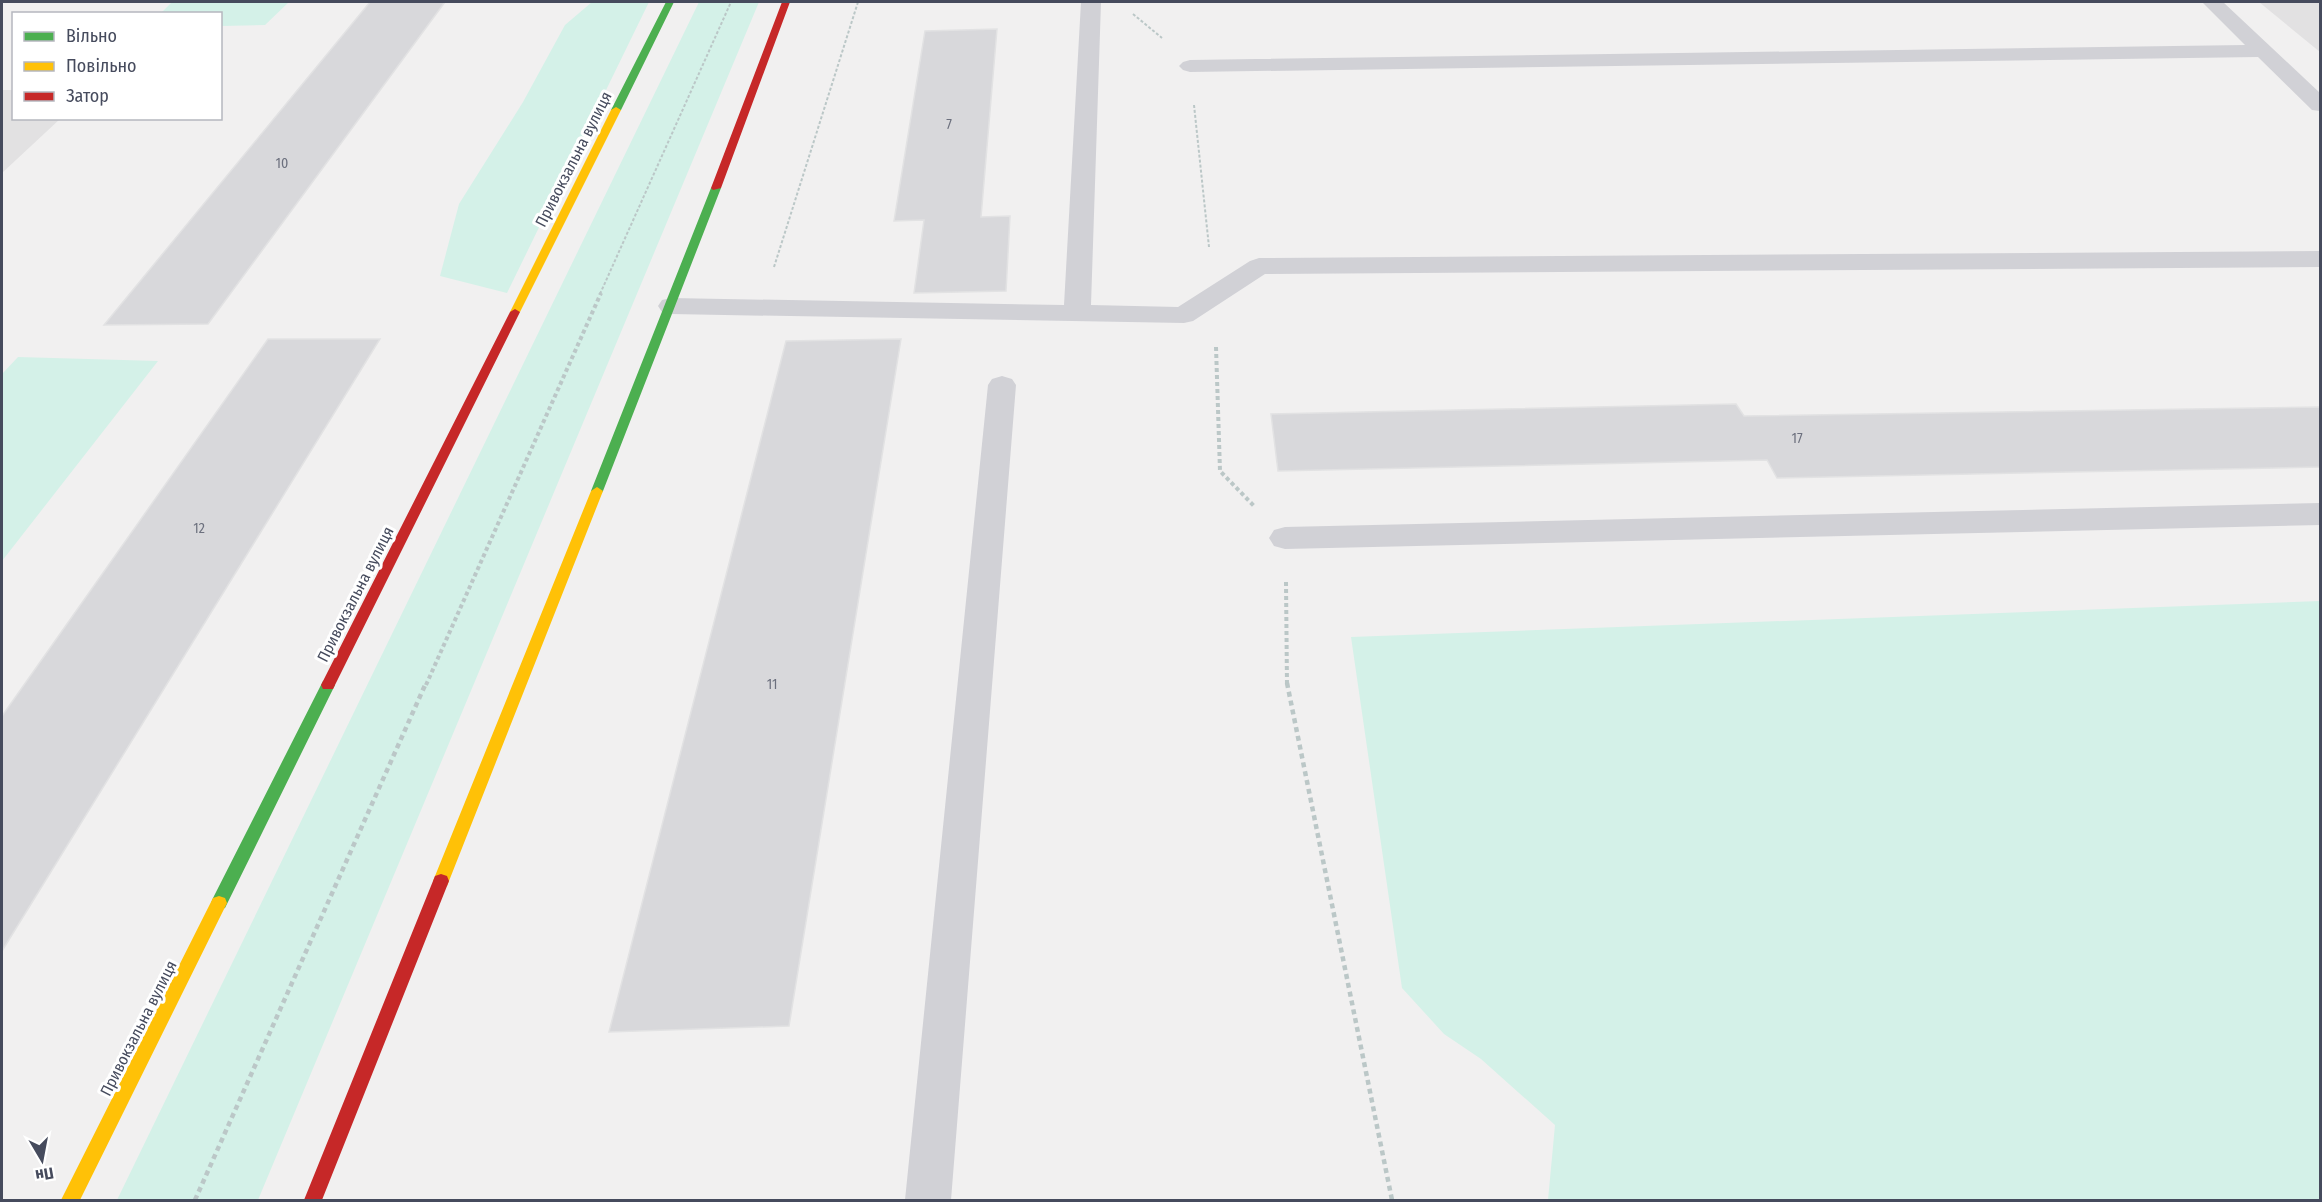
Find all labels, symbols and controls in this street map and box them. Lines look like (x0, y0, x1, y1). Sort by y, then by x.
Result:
legend (12, 12, 222, 120)
text: Вільно (66, 25, 117, 47)
text: Повільно (66, 55, 137, 77)
text: Затор (66, 85, 109, 107)
street label: Привокзальна вулиця (531, 88, 616, 230)
house number: 7 (946, 116, 952, 133)
house number: 10 (276, 155, 288, 172)
house number: 17 (1791, 430, 1803, 447)
house number: 12 (193, 520, 205, 537)
street label: Привокзальна вулиця (313, 523, 398, 665)
house number: 11 (767, 676, 777, 693)
street label: Привокзальна вулиця (96, 957, 181, 1099)
north arrow (12, 1130, 72, 1190)
text: Пн (34, 1163, 55, 1185)

